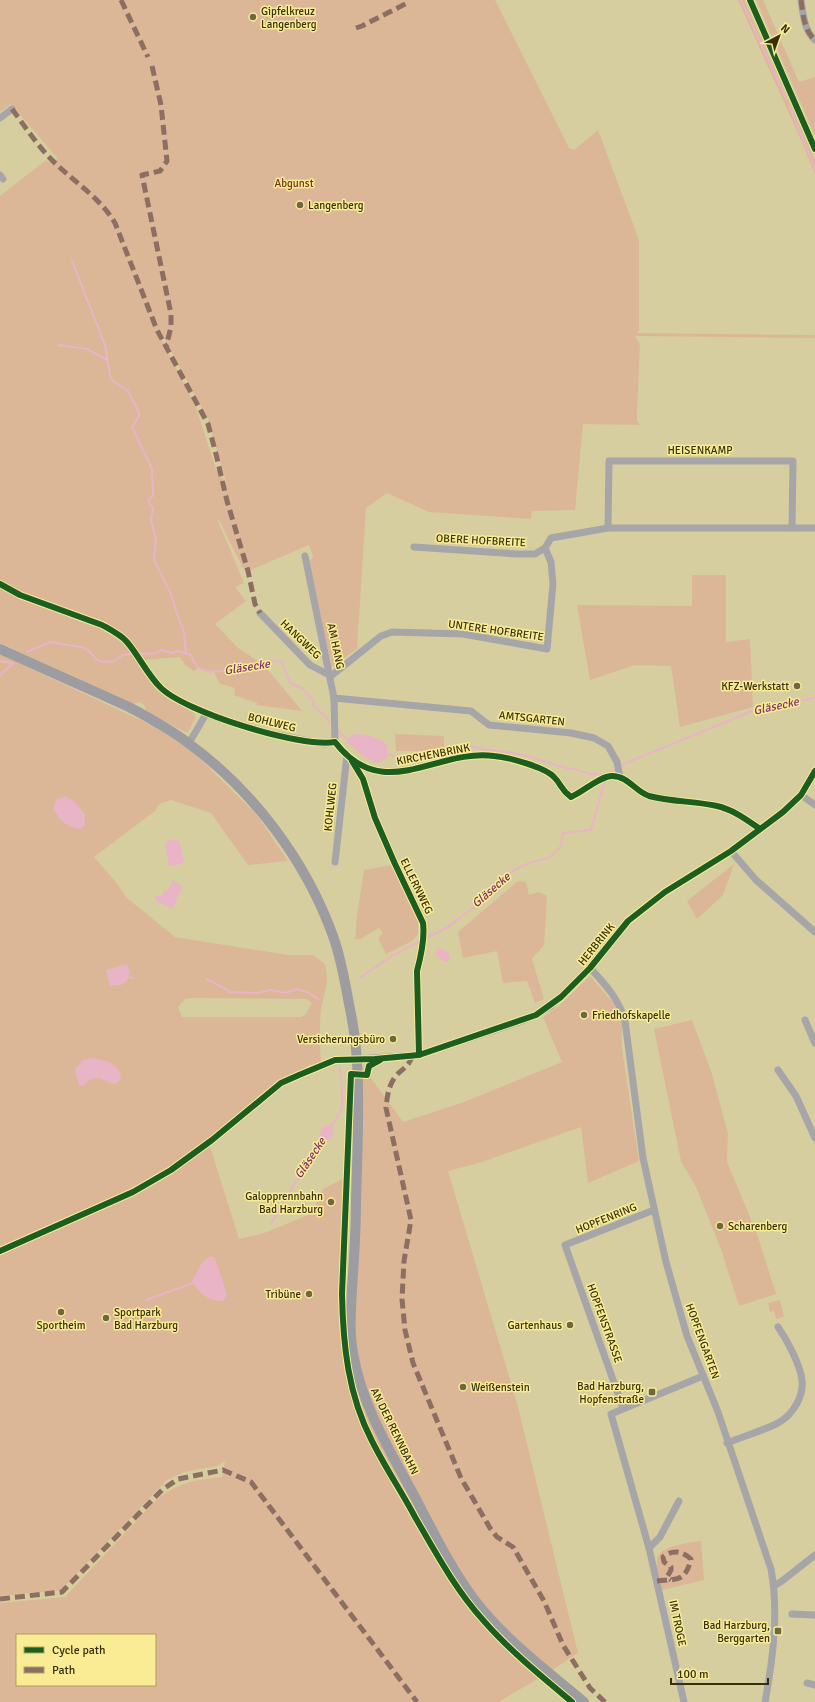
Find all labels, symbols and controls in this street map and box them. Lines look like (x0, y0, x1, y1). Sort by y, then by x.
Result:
place label: Gipfelkreuz Langenberg (261, 5, 317, 31)
marker: Gipfelkreuz Langenberg (248, 12, 258, 22)
north arrow (759, 16, 799, 56)
text: N (778, 21, 792, 36)
park label: Abgunst (274, 177, 314, 190)
place label: Langenberg (308, 199, 364, 212)
marker: Langenberg (295, 200, 305, 210)
street label: HEISENKAMP (667, 444, 733, 457)
street label: OBERE HOFBREITE (436, 532, 526, 549)
street label: HANGWEG (278, 617, 324, 662)
street label: UNTERE HOFBREITE (447, 617, 545, 644)
street label: AM HANG (324, 622, 347, 670)
water label: Gläsecke (223, 656, 272, 679)
place label: KFZ-Werkstatt (721, 680, 789, 693)
marker: KFZ-Werkstatt (792, 681, 802, 691)
water label: Gläsecke (752, 694, 801, 719)
street label: AMTSGARTEN (498, 709, 566, 728)
street label: BOHLWEG (247, 710, 297, 735)
street label: KIRCHENBRINK (395, 741, 471, 768)
street label: KOHLWEG (321, 782, 340, 832)
street label: ELLERNWEG (397, 856, 436, 916)
water label: Gläsecke (469, 869, 514, 911)
street label: HERBRINK (575, 920, 618, 968)
place label: Friedhofskapelle (592, 1009, 670, 1022)
marker: Friedhofskapelle (579, 1010, 589, 1020)
place label: Versicherungsbüro (297, 1033, 385, 1046)
marker: Versicherungsbüro (388, 1034, 398, 1044)
water label: Gläsecke (291, 1134, 330, 1182)
place label: Galopprennbahn Bad Harzburg (245, 1190, 323, 1216)
marker: Galopprennbahn Bad Harzburg (326, 1197, 336, 1207)
street label: HOPFENRING (574, 1200, 639, 1237)
place label: Scharenberg (728, 1220, 787, 1233)
marker: Scharenberg (715, 1221, 725, 1231)
street label: HOPFENSTRASSE (584, 1282, 625, 1365)
place label: Tribüne (266, 1288, 301, 1301)
marker: Tribüne (304, 1289, 314, 1299)
street label: HOPFENGARTEN (683, 1301, 722, 1381)
place label: Sportpark Bad Harzburg (114, 1306, 178, 1332)
marker: Sportheim (56, 1307, 66, 1317)
marker: Sportpark Bad Harzburg (101, 1313, 111, 1323)
place label: Sportheim (36, 1319, 86, 1332)
place label: Gartenhaus (507, 1319, 562, 1332)
marker: Gartenhaus (565, 1320, 575, 1330)
place label: Bad Harzburg, Hopfenstraße (577, 1380, 644, 1406)
place label: Weißenstein (471, 1381, 530, 1394)
marker: Weißenstein (458, 1382, 468, 1392)
street label: AN DER RENNBAHN (368, 1386, 421, 1477)
marker: Bad Harzburg, Hopfenstraße (647, 1387, 657, 1397)
street label: IM TROGE (666, 1599, 689, 1647)
place label: Bad Harzburg, Berggarten (703, 1619, 770, 1645)
marker: Bad Harzburg, Berggarten (773, 1626, 783, 1636)
legend (16, 1634, 156, 1686)
text: Cycle path (52, 1643, 105, 1658)
scale bar (671, 1660, 768, 1686)
text: Path (52, 1663, 75, 1678)
text: 100 m (677, 1667, 709, 1682)

